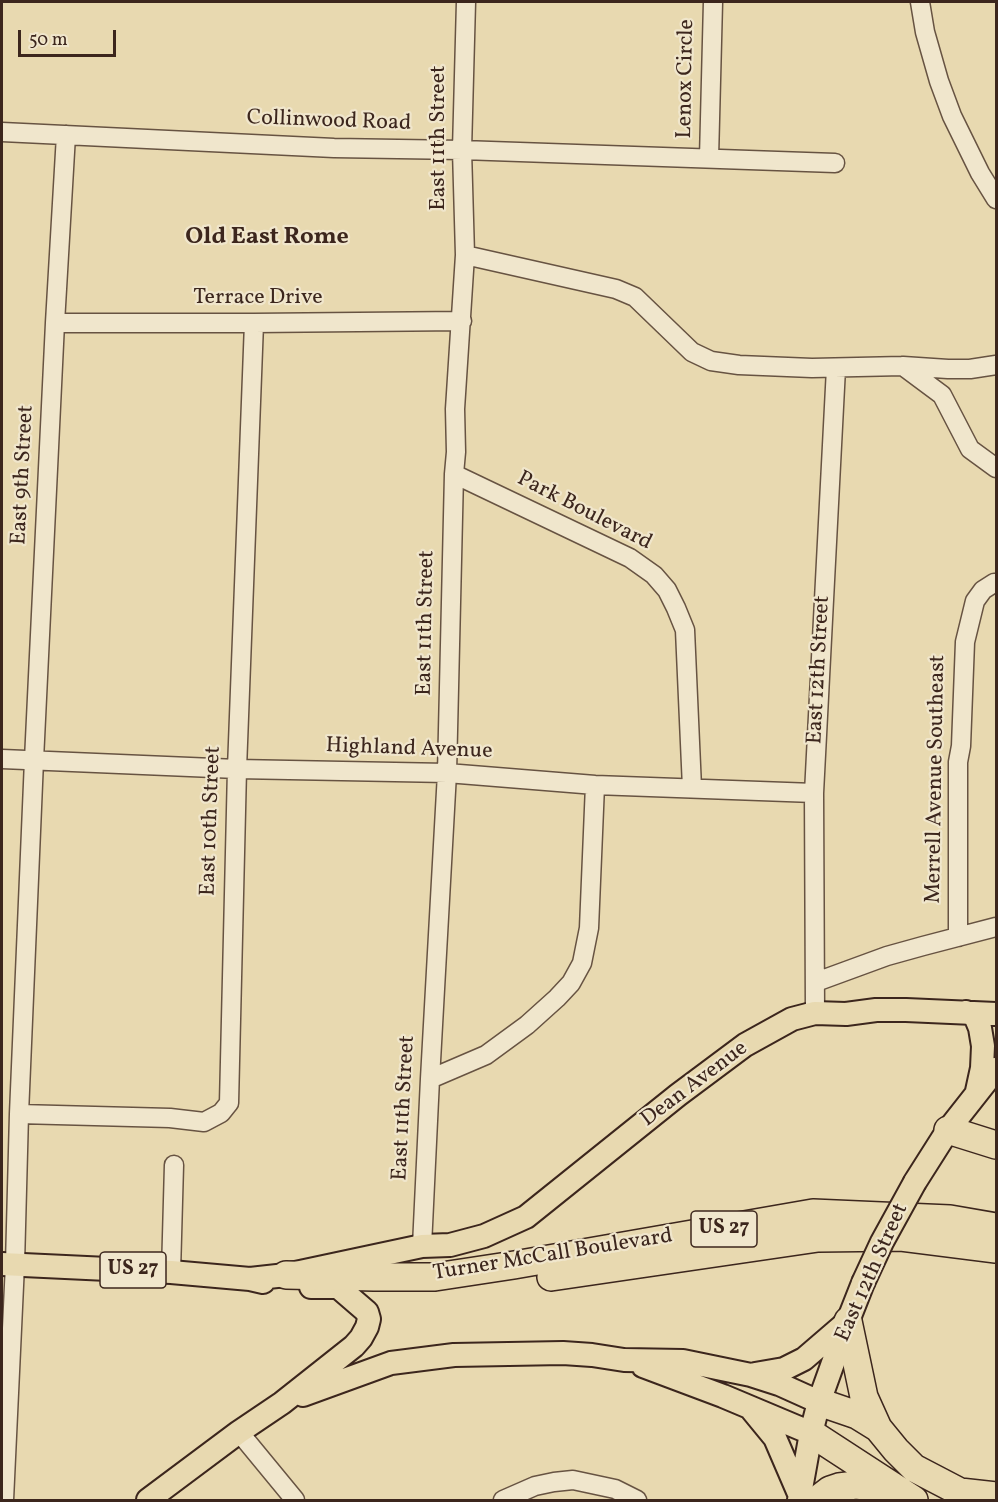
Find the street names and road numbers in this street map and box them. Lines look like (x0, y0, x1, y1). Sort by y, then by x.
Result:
street label: Lenox Circle (673, 19, 701, 139)
street label: East 11th Street (427, 65, 453, 211)
street label: Collinwood Road (246, 106, 412, 138)
street label: Terrace Drive (193, 286, 323, 312)
street label: East 9th Street (7, 404, 41, 546)
street label: Park Boulevard (512, 467, 656, 557)
street label: East 11th Street (413, 550, 441, 696)
street label: East 12th Street (803, 595, 837, 745)
street label: Merrell Avenue Southeast (922, 654, 952, 904)
street label: Highland Avenue (325, 734, 493, 766)
street label: East 10th Street (196, 745, 228, 897)
street label: East 11th Street (388, 1035, 422, 1181)
street label: Dean Avenue (636, 1036, 754, 1134)
street label: East 12th Street (831, 1200, 915, 1346)
road number: US 27 (691, 1211, 757, 1247)
street label: Turner McCall Boulevard (431, 1224, 675, 1288)
road number: US 27 (100, 1252, 166, 1288)

